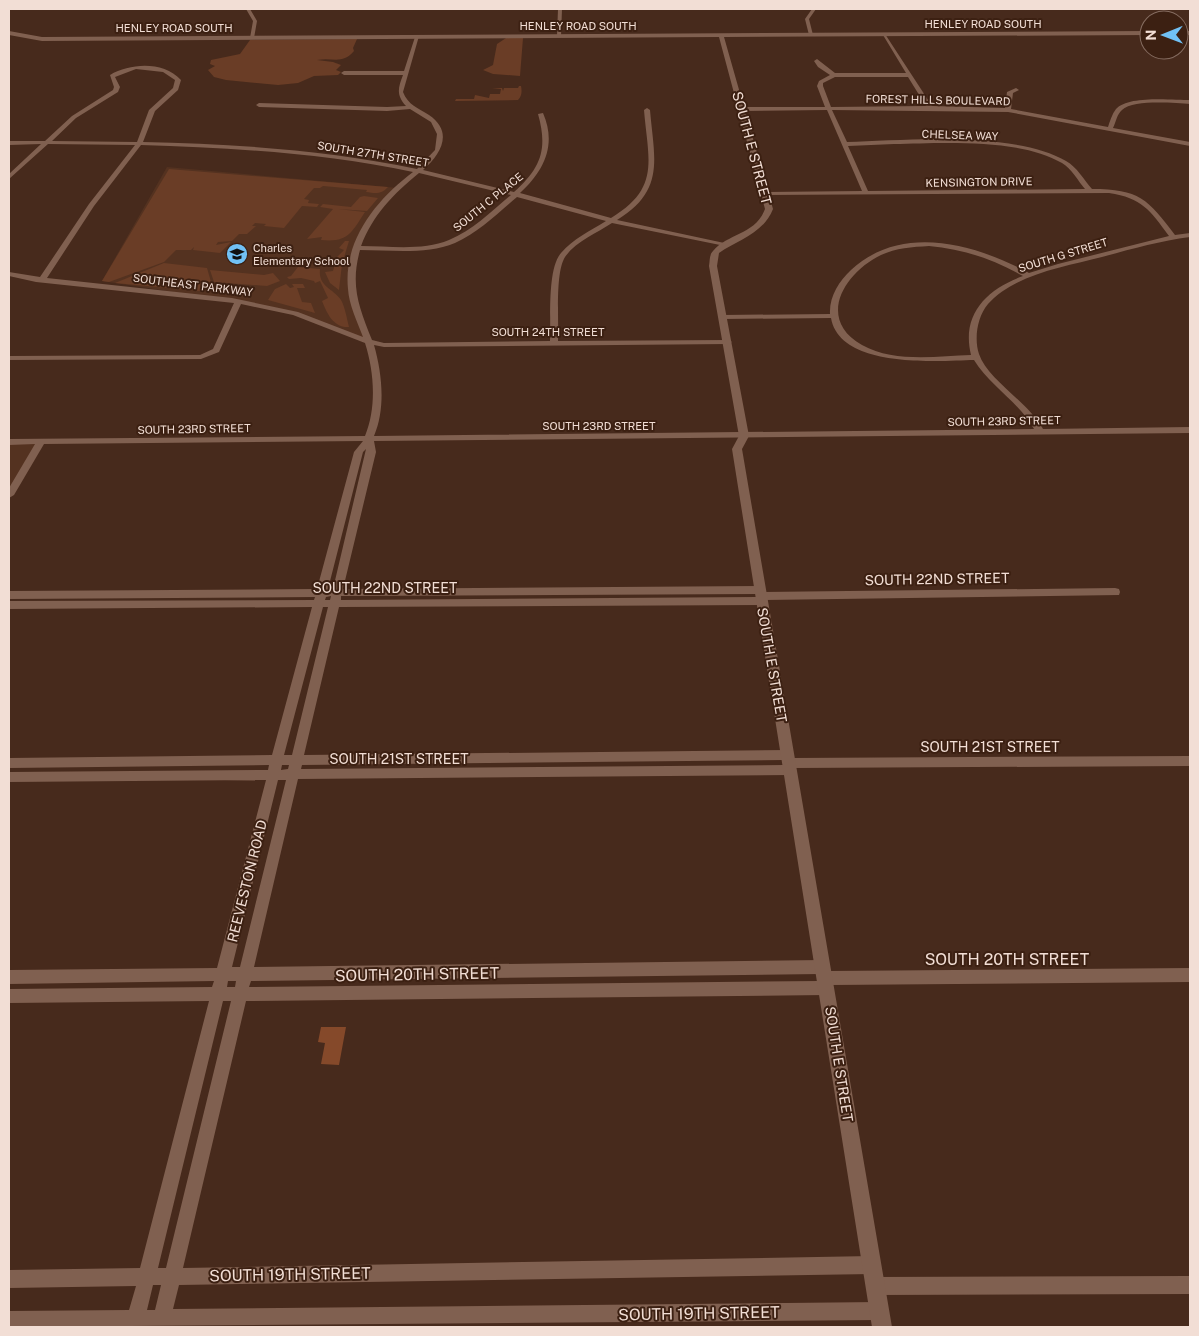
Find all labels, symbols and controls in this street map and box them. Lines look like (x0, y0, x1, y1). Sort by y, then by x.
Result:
north arrow (1139, 10, 1189, 60)
street label: HENLEY ROAD SOUTH (924, 18, 1042, 30)
street label: HENLEY ROAD SOUTH (519, 20, 637, 32)
street label: HENLEY ROAD SOUTH (115, 22, 233, 34)
text: N (1143, 30, 1159, 41)
street label: SOUTH E STREET (729, 90, 775, 206)
street label: FOREST HILLS BOULEVARD (865, 93, 1011, 107)
street label: CHELSEA WAY (922, 128, 999, 142)
street label: SOUTH 27TH STREET (316, 139, 430, 169)
street label: SOUTH C PLACE (451, 170, 525, 234)
street label: KENSINGTON DRIVE (925, 175, 1033, 189)
street label: SOUTH G STREET (1017, 236, 1110, 274)
school or university icon: Charles Elementary School (225, 242, 249, 266)
place label: Charles Elementary School (253, 242, 350, 267)
street label: SOUTHEAST PARKWAY (132, 272, 254, 298)
street label: SOUTH 24TH STREET (491, 326, 605, 338)
street label: SOUTH 23RD STREET (947, 414, 1061, 428)
street label: SOUTH 23RD STREET (542, 420, 656, 432)
street label: SOUTH 23RD STREET (137, 422, 251, 436)
street label: SOUTH 22ND STREET (864, 570, 1010, 588)
street label: SOUTH 22ND STREET (313, 580, 457, 596)
street label: SOUTH E STREET (754, 606, 790, 724)
street label: SOUTH 21ST STREET (920, 739, 1060, 755)
street label: SOUTH 21ST STREET (329, 751, 469, 767)
street label: REEVESTON ROAD (224, 818, 270, 944)
street label: SOUTH 20TH STREET (925, 950, 1090, 969)
street label: SOUTH 20TH STREET (335, 964, 500, 985)
street label: SOUTH E STREET (822, 1005, 856, 1123)
street label: SOUTH 19TH STREET (209, 1264, 371, 1285)
street label: SOUTH 19TH STREET (618, 1303, 780, 1324)

